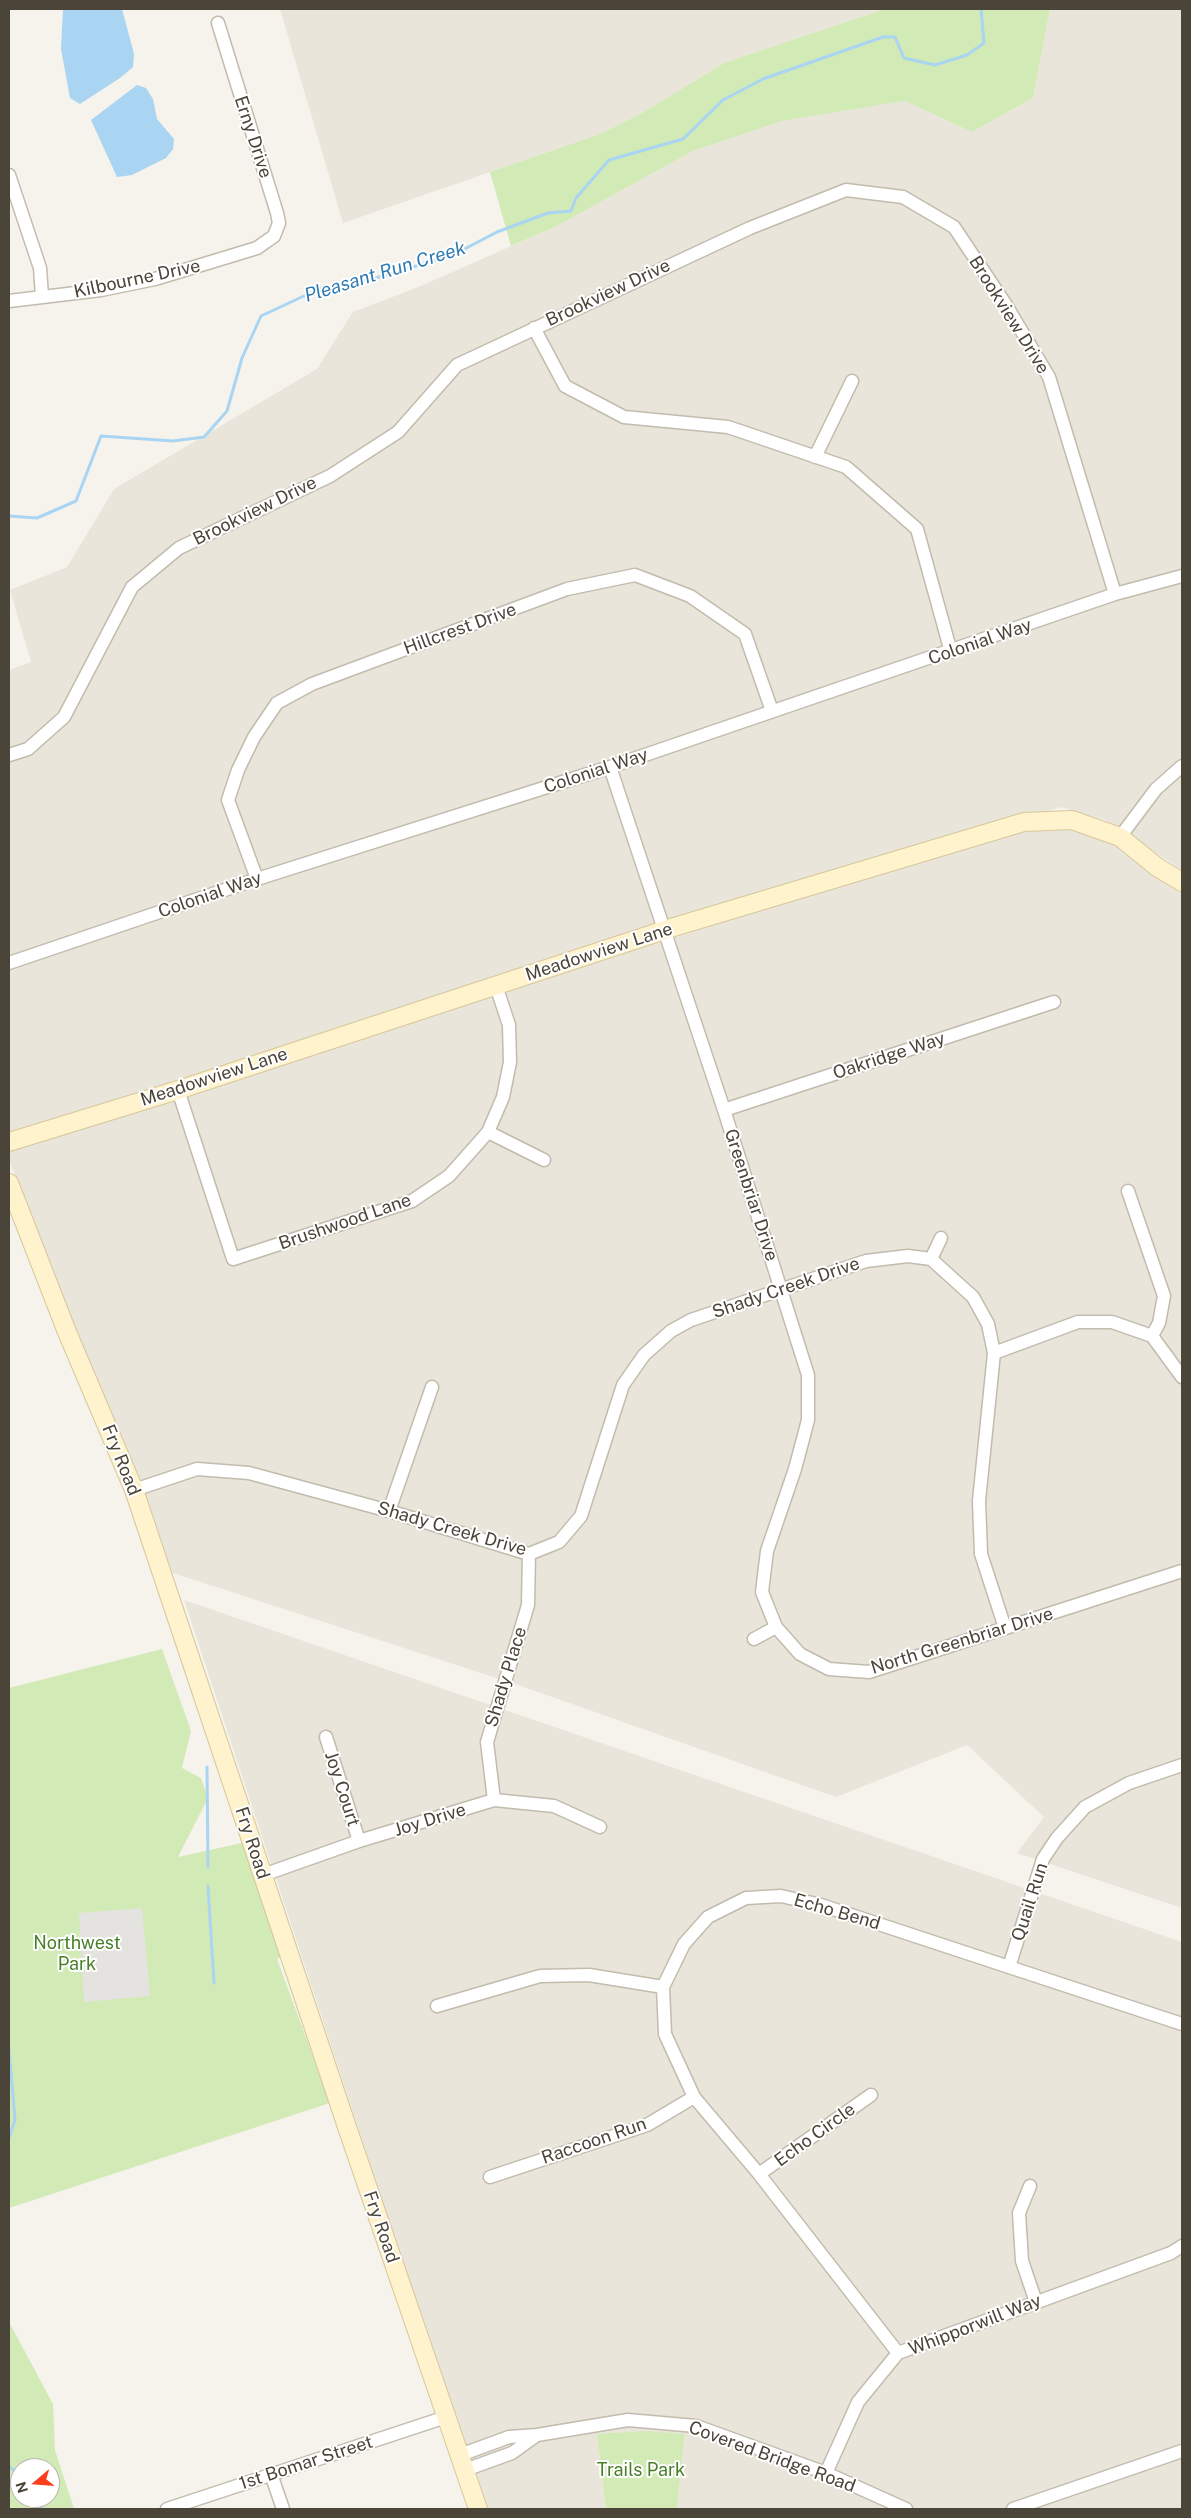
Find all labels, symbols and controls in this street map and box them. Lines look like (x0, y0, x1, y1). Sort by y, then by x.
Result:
street label: Erny Drive (230, 93, 276, 181)
water label: Pleasant Run Creek (302, 237, 468, 307)
street label: Brookview Drive (964, 252, 1054, 378)
street label: Kilbourne Drive (72, 255, 202, 303)
street label: Brookview Drive (542, 255, 674, 331)
street label: Brookview Drive (190, 472, 320, 550)
street label: Hillcrest Drive (401, 599, 519, 659)
street label: Colonial Way (925, 614, 1035, 670)
street label: Colonial Way (541, 744, 651, 798)
street label: Colonial Way (155, 867, 265, 923)
street label: Meadowview Lane (523, 918, 675, 986)
street label: Oakridge Way (830, 1028, 948, 1084)
street label: Meadowview Lane (138, 1043, 290, 1111)
street label: Greenbriar Drive (719, 1126, 783, 1264)
street label: Brushwood Lane (276, 1189, 414, 1255)
street label: Shady Creek Drive (710, 1253, 862, 1323)
street label: Fry Road (97, 1421, 145, 1499)
street label: Shady Creek Drive (375, 1497, 529, 1561)
street label: North Greenbriar Drive (868, 1603, 1056, 1679)
street label: Shady Place (480, 1624, 532, 1730)
street label: Joy Court (320, 1749, 364, 1829)
street label: Joy Drive (391, 1799, 469, 1841)
street label: Fry Road (230, 1804, 274, 1882)
street label: Quail Run (1007, 1860, 1053, 1944)
street label: Echo Bend (791, 1889, 883, 1935)
park label: Northwest Park (33, 1932, 121, 1975)
street label: Echo Circle (770, 2099, 860, 2171)
street label: Raccoon Run (539, 2113, 649, 2169)
street label: Fry Road (359, 2188, 403, 2266)
street label: Whipporwill Way (906, 2290, 1044, 2360)
street label: Covered Bridge Road (686, 2417, 858, 2497)
street label: 1st Bomar Street (236, 2431, 376, 2495)
north arrow (10, 2458, 60, 2508)
park label: Trails Park (597, 2459, 685, 2481)
text: N (12, 2480, 31, 2495)

